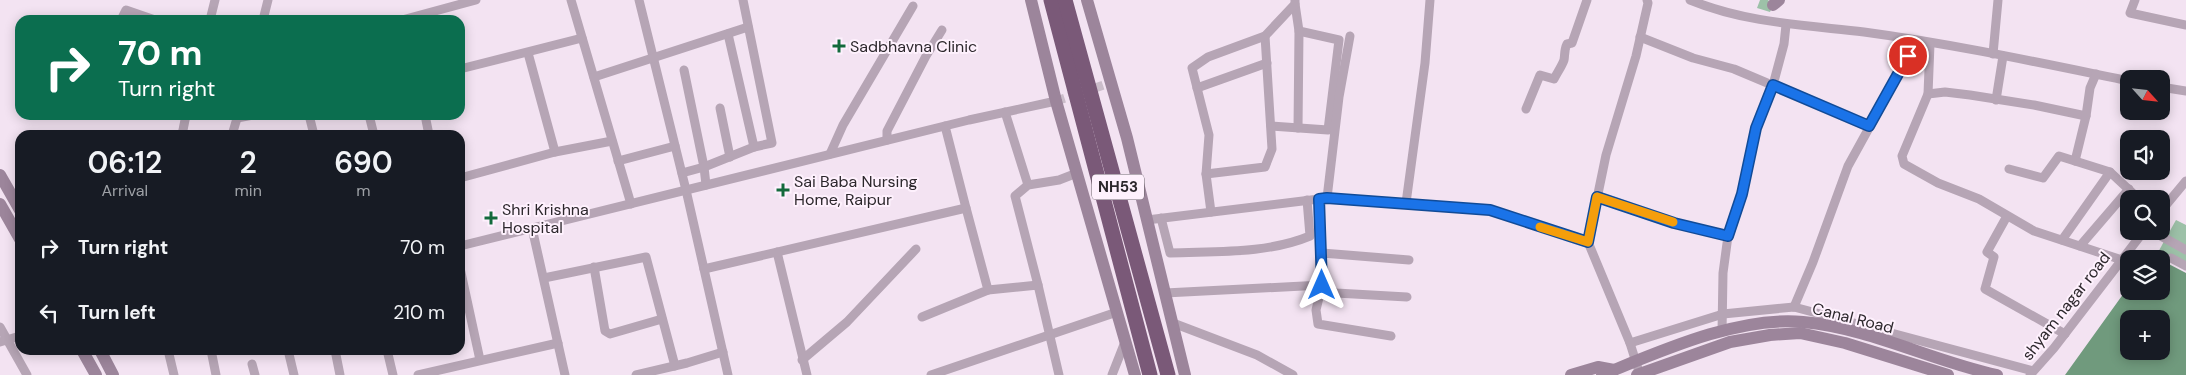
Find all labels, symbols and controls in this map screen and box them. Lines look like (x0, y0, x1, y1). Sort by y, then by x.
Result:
text: 70 m (118, 30, 202, 76)
icon: right (35, 35, 100, 100)
pin (1887, 35, 1929, 77)
place label: Sadbhavna Clinic (850, 36, 977, 57)
marker: Sadbhavna Clinic (832, 39, 846, 53)
icon: arrive (1894, 42, 1922, 70)
north arrow (2120, 70, 2170, 120)
map controls (2120, 70, 2170, 360)
text: Turn right (118, 74, 215, 103)
button: sound (2120, 130, 2170, 180)
text: 06:12 (87, 143, 162, 182)
text: 2 (240, 143, 257, 182)
text: 690 (334, 143, 393, 182)
place label: Sai Baba Nursing Home, Raipur (794, 171, 918, 210)
road number: NH53 (1092, 174, 1144, 200)
text: Arrival (102, 180, 148, 201)
text: min (235, 180, 262, 201)
text: m (356, 180, 371, 201)
marker: Sai Baba Nursing Home, Raipur (776, 183, 790, 197)
button: search (2120, 190, 2170, 240)
place label: Shri Krishna Hospital (502, 199, 589, 238)
marker: Shri Krishna Hospital (484, 211, 498, 225)
icon: right (35, 234, 63, 262)
text: Turn right (78, 235, 168, 260)
text: 70 m (400, 235, 445, 260)
street label: shyam nagar road (2017, 247, 2115, 365)
button: layers (2120, 250, 2170, 300)
position arrow (1295, 258, 1347, 310)
street label: Canal Road (1810, 298, 1896, 338)
icon: left (35, 299, 63, 327)
text: Turn left (78, 300, 156, 325)
text: 210 m (393, 300, 445, 325)
button: + (2120, 310, 2170, 360)

